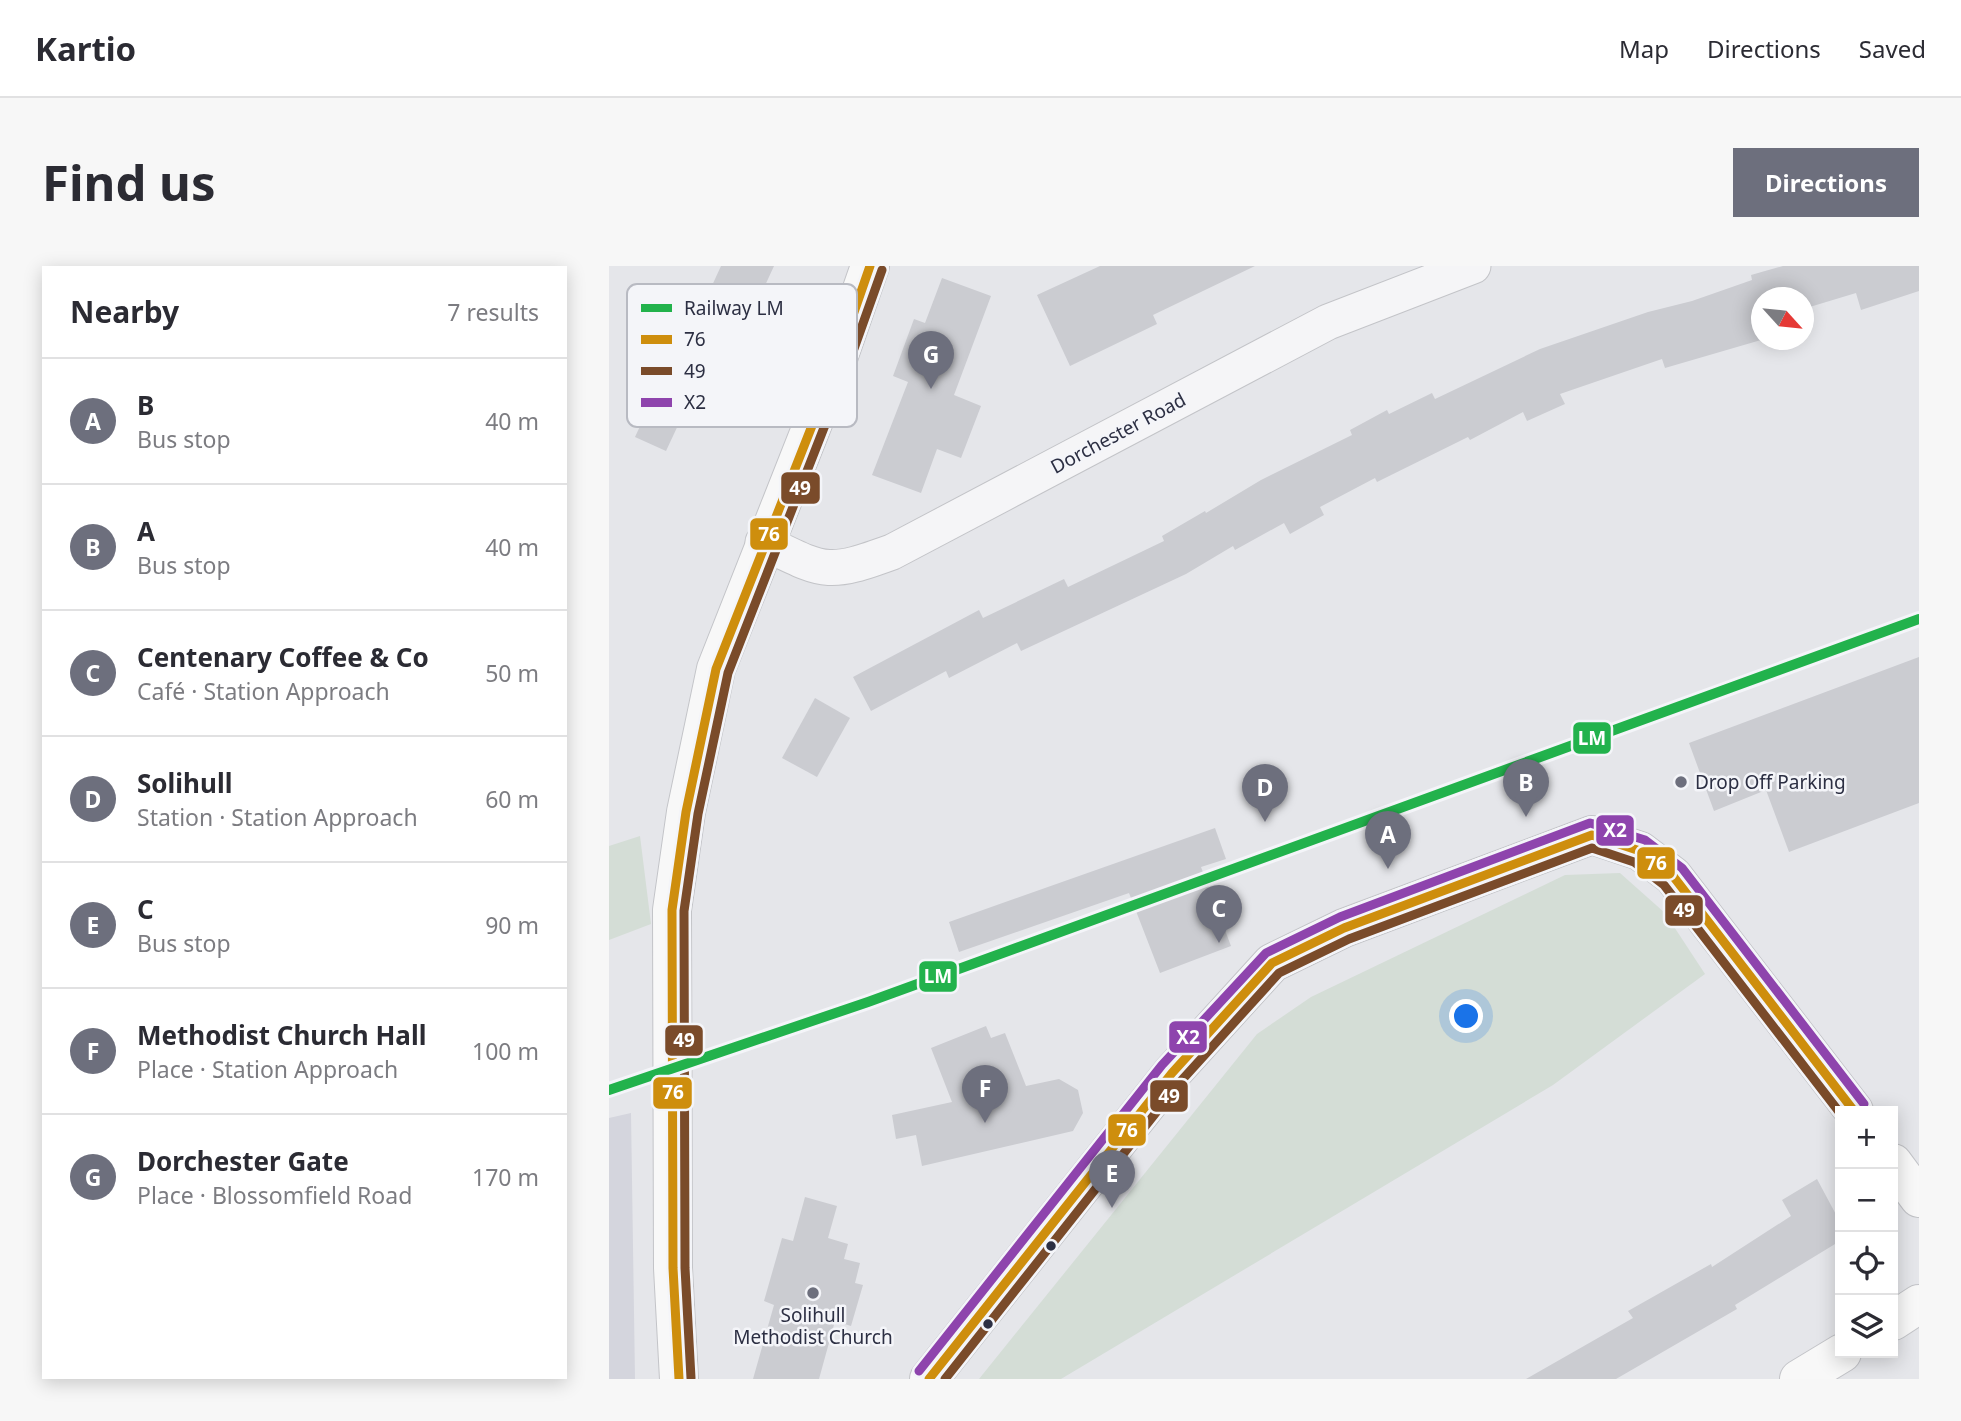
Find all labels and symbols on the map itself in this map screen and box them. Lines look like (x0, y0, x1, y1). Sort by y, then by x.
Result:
legend (627, 284, 857, 427)
north arrow (1751, 287, 1814, 350)
text: Railway LM (684, 295, 784, 321)
text: 76 (684, 326, 706, 352)
pin: G (908, 331, 954, 389)
text: 49 (684, 358, 706, 384)
street label: Dorchester Road (1046, 386, 1190, 480)
text: X2 (684, 389, 706, 415)
line badge: 49 (780, 471, 821, 505)
text: 49 (789, 475, 811, 501)
line badge: 76 (749, 517, 789, 551)
text: 76 (758, 521, 780, 547)
line badge: LM (1572, 721, 1612, 755)
text: LM (1578, 725, 1606, 751)
pin: B (1503, 759, 1549, 817)
pin: D (1242, 764, 1288, 822)
place label: Drop Off Parking (1695, 769, 1846, 795)
marker: Drop Off Parking (1673, 774, 1689, 790)
pin: A (1365, 811, 1411, 869)
line badge: X2 (1595, 814, 1635, 847)
text: X2 (1603, 817, 1627, 843)
line badge: 76 (1636, 846, 1676, 880)
text: 76 (1645, 850, 1667, 876)
pin: C (1196, 885, 1242, 943)
line badge: 49 (1664, 894, 1704, 927)
text: 49 (1673, 897, 1695, 923)
line badge: LM (918, 960, 958, 993)
text: LM (924, 963, 952, 989)
your location (1449, 999, 1483, 1033)
line badge: X2 (1168, 1020, 1208, 1054)
line badge: 49 (664, 1024, 704, 1057)
text: X2 (1176, 1024, 1200, 1050)
text: 49 (673, 1027, 695, 1053)
pin: F (962, 1065, 1008, 1123)
line badge: 76 (652, 1076, 693, 1110)
text: 76 (662, 1079, 684, 1105)
line badge: 49 (1149, 1079, 1189, 1113)
text: 49 (1158, 1083, 1180, 1109)
line badge: 76 (1107, 1113, 1147, 1147)
text: 76 (1116, 1117, 1138, 1143)
pin: E (1089, 1150, 1135, 1208)
unlabelled marker (1044, 1239, 1058, 1253)
marker: Solihull Methodist Church (805, 1285, 821, 1301)
place label: Solihull Methodist Church (733, 1302, 893, 1350)
unlabelled marker (981, 1317, 995, 1331)

